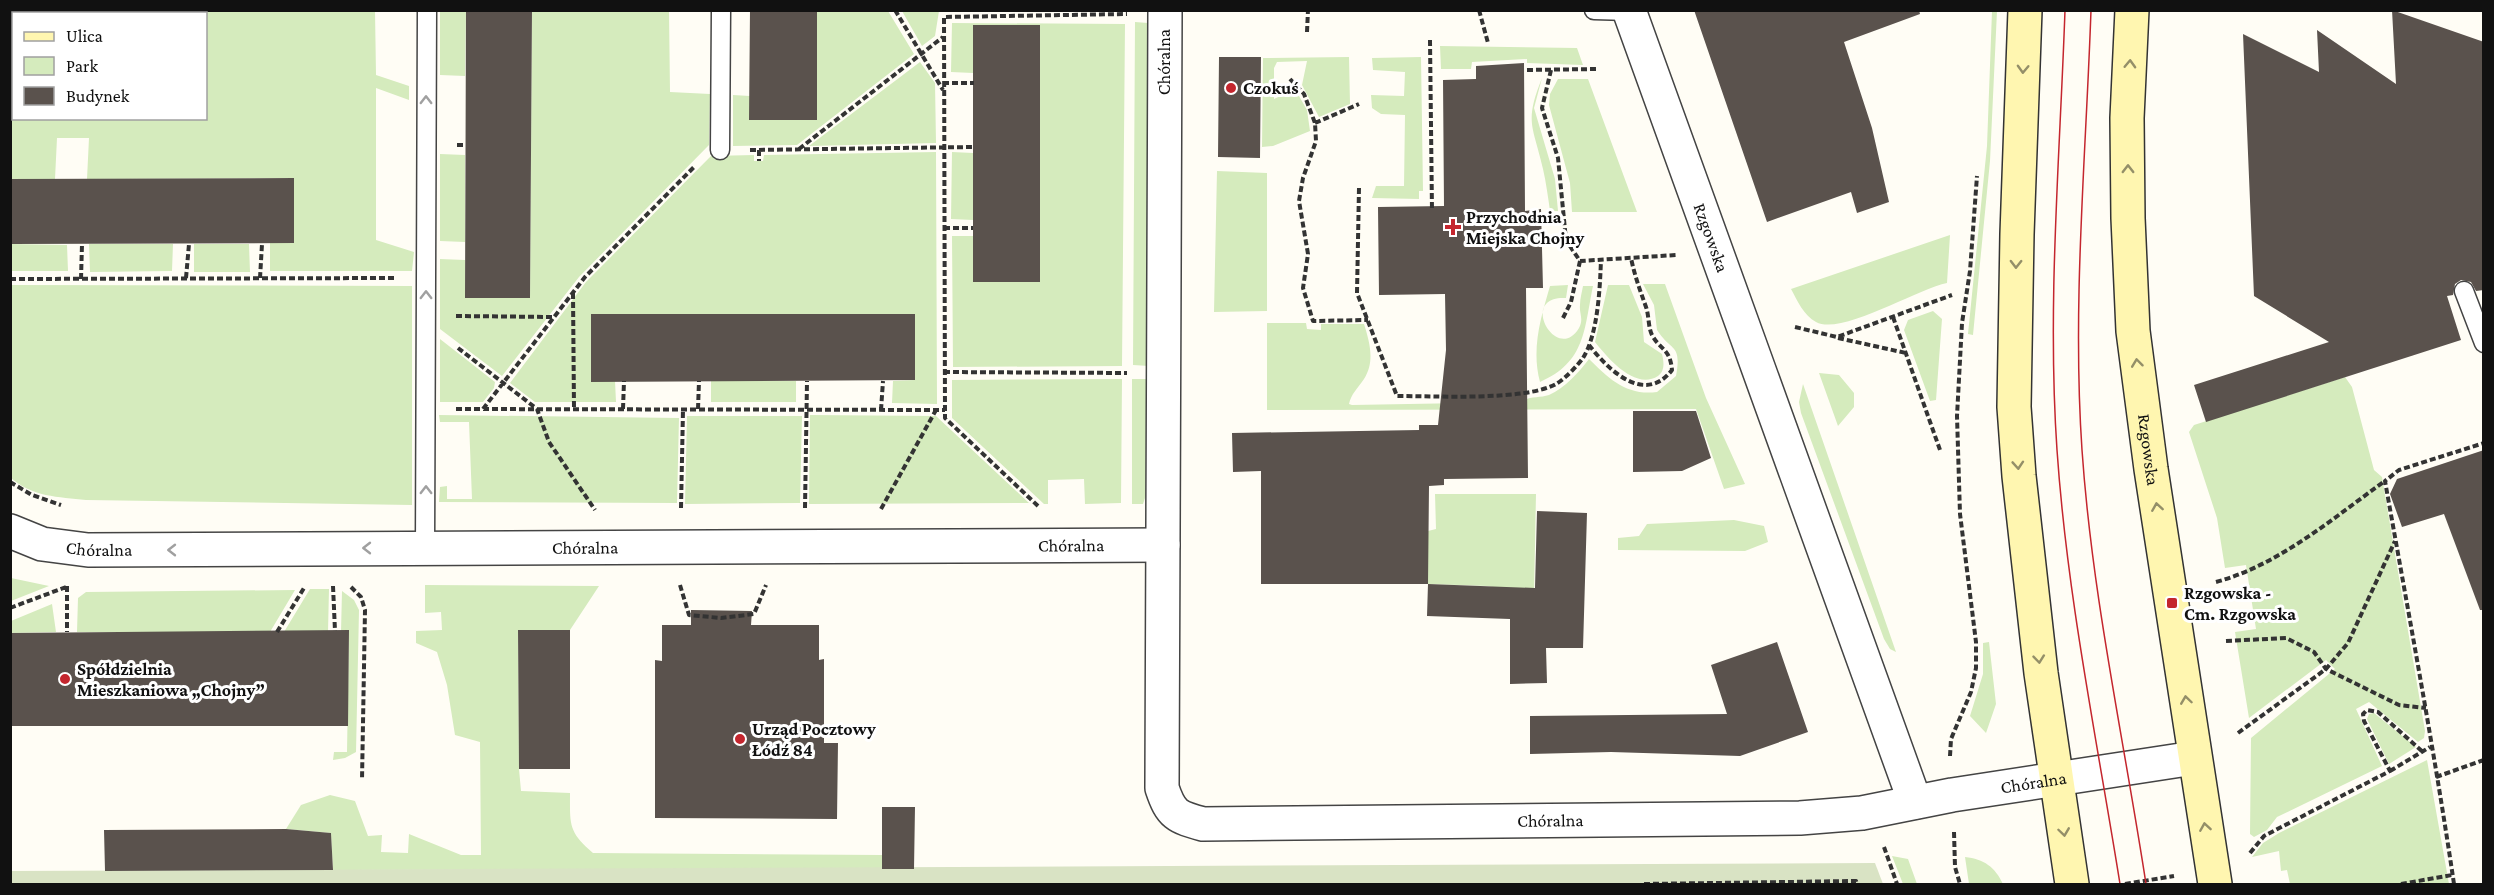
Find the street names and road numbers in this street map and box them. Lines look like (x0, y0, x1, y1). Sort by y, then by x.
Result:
street label: Chóralna (1154, 29, 1174, 95)
street label: Rzgowska (1690, 200, 1733, 275)
street label: Rzgowska (2134, 413, 2163, 487)
street label: Chóralna (1038, 535, 1104, 556)
street label: Chóralna (65, 537, 132, 560)
street label: Chóralna (552, 538, 618, 558)
street label: Chóralna (1999, 768, 2068, 797)
street label: Chóralna (1517, 810, 1584, 831)

